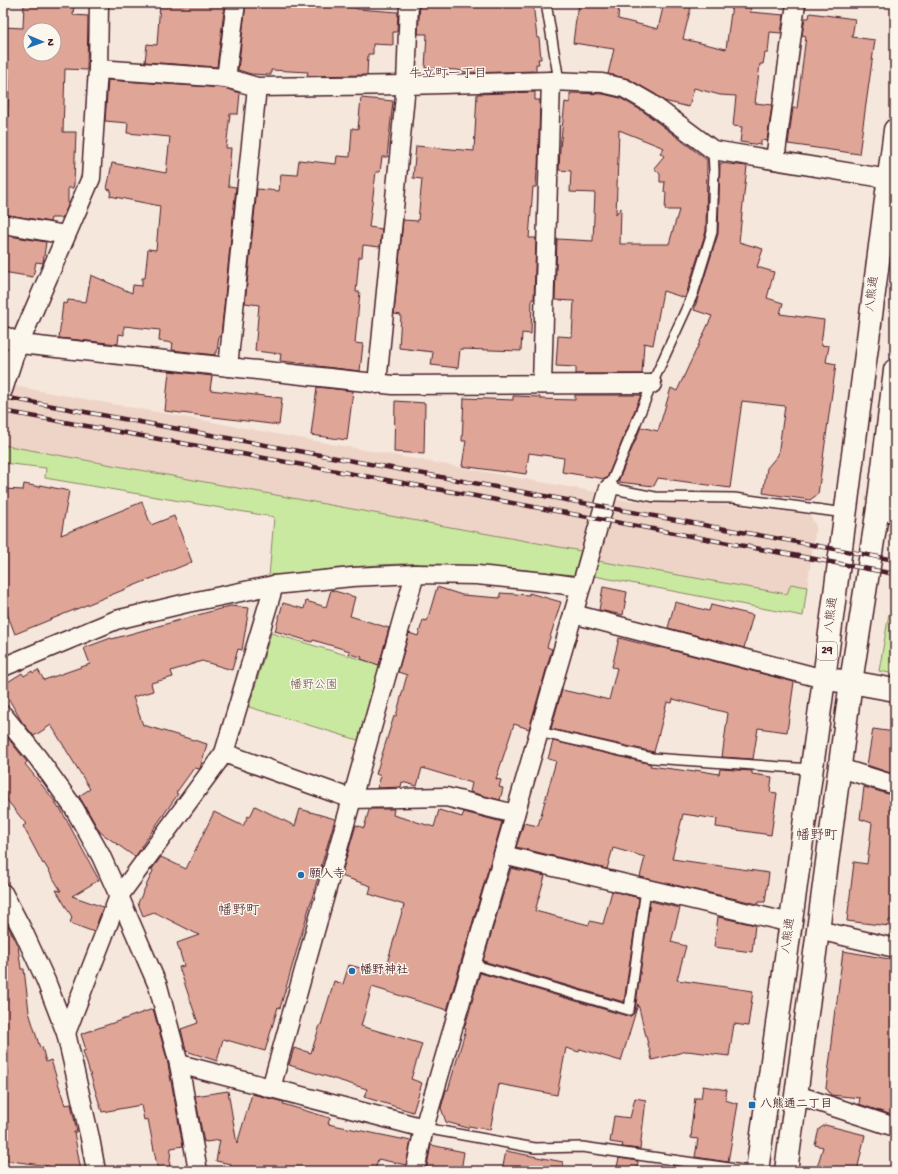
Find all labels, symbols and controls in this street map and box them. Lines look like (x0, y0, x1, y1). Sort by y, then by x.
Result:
north arrow (22, 22, 62, 62)
text: N (44, 38, 56, 46)
district label: 牛立町一丁目 (409, 67, 487, 82)
street label: 八熊通 (863, 275, 882, 313)
street label: 八熊通 (822, 596, 841, 634)
road number: 29 (817, 642, 837, 660)
park label: 幡野公園 (290, 678, 338, 693)
district label: 幡野町 (796, 828, 838, 845)
place label: 願入寺 (309, 867, 345, 882)
marker: 願入寺 (296, 870, 306, 880)
district label: 幡野町 (218, 903, 260, 920)
street label: 八熊通 (779, 917, 798, 955)
place label: 幡野神社 (360, 963, 408, 978)
marker: 幡野神社 (347, 966, 357, 976)
place label: 八熊通二丁目 (760, 1097, 832, 1112)
marker: 八熊通二丁目 (747, 1100, 757, 1110)

